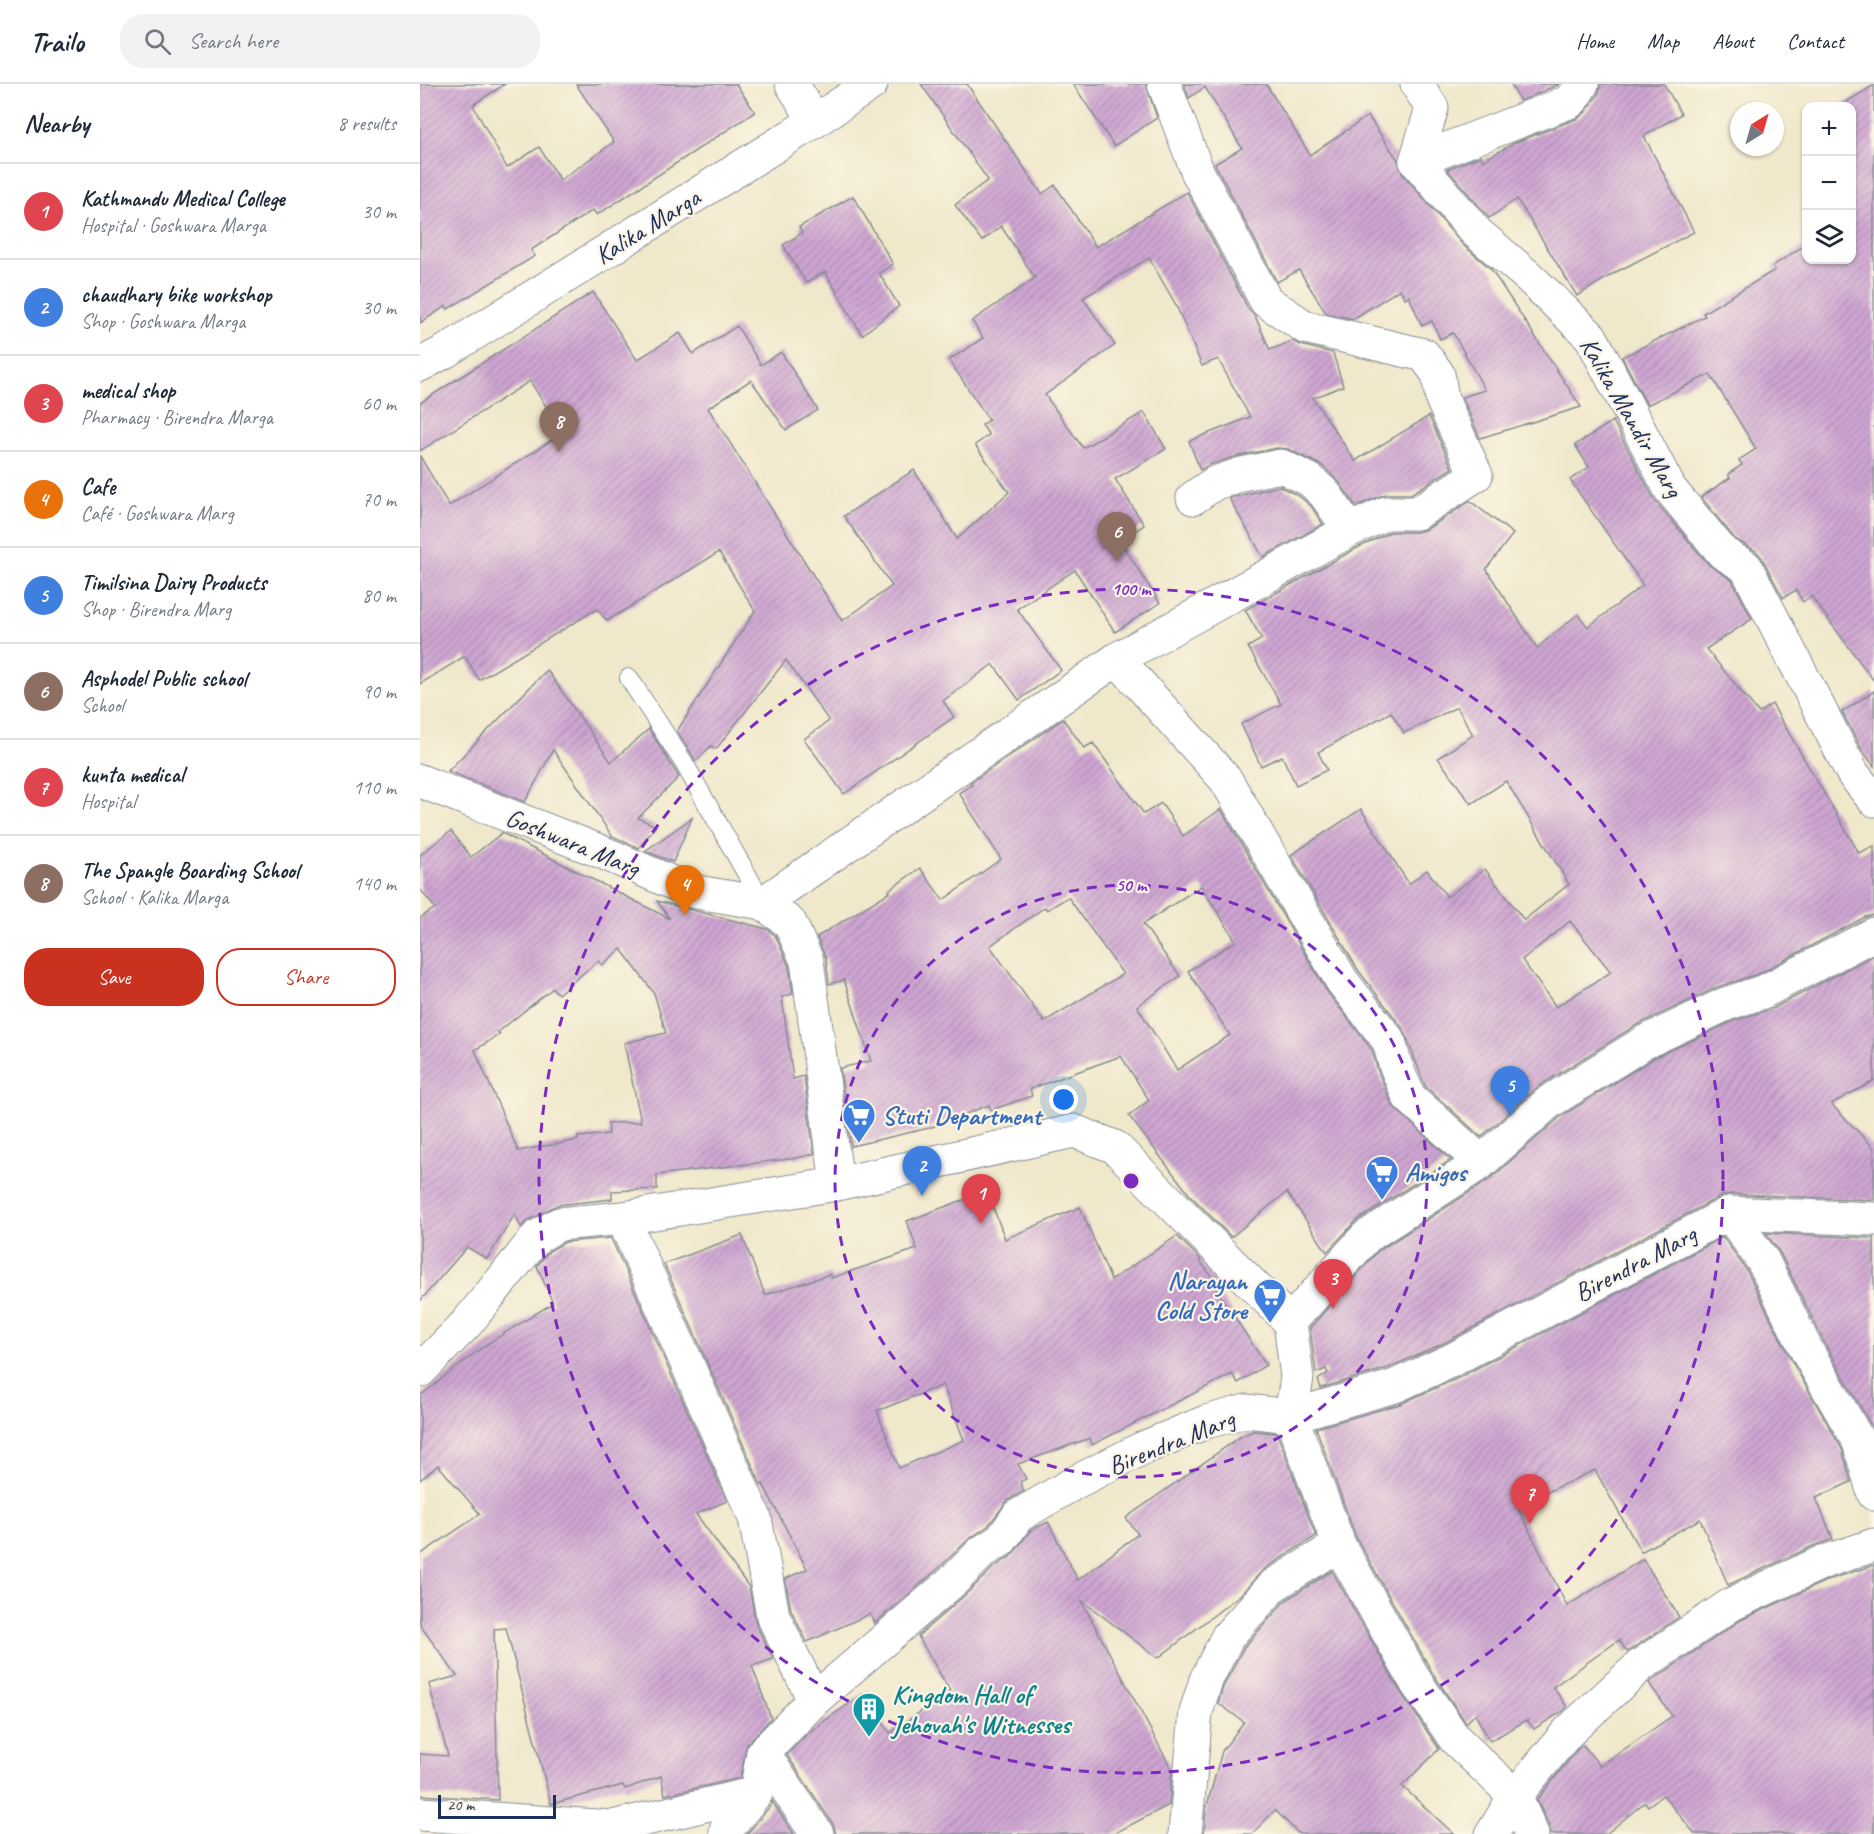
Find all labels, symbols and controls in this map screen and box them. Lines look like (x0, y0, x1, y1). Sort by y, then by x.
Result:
search box (120, 14, 540, 68)
text: Trailo (30, 24, 84, 59)
icon: search (141, 25, 174, 58)
text: Search here (189, 27, 278, 55)
text: Home (1576, 28, 1614, 54)
text: Map (1647, 28, 1679, 54)
text: About (1712, 28, 1754, 54)
text: Contact (1787, 28, 1844, 54)
north arrow (1730, 102, 1784, 156)
map controls (1802, 102, 1856, 264)
button: + (1802, 102, 1856, 156)
text: Nearby (24, 107, 89, 140)
text: 8 results (337, 111, 396, 136)
button: − (1802, 156, 1856, 210)
street label: Kalika Marga (588, 180, 707, 272)
text: Kathmandu Medical College (81, 185, 285, 213)
text: 1 (39, 199, 48, 224)
text: 30 m (362, 199, 396, 224)
button: layers (1802, 210, 1856, 264)
text: Hospital · Goshwara Marga (81, 213, 266, 238)
text: chaudhary bike workshop (81, 281, 271, 309)
text: 2 (39, 295, 48, 320)
text: 30 m (362, 295, 396, 320)
text: Shop · Goshwara Marga (81, 309, 245, 334)
street label: Kalika Mandir Marg (1572, 331, 1692, 505)
text: medical shop (81, 377, 175, 405)
text: 3 (39, 391, 48, 416)
text: 60 m (362, 391, 396, 416)
pin: 8 (540, 402, 578, 452)
text: Pharmacy · Birendra Marga (81, 405, 273, 430)
text: Cafe (81, 473, 115, 501)
text: 4 (39, 487, 48, 512)
text: 70 m (362, 487, 396, 512)
text: Café · Goshwara Marg (81, 501, 234, 526)
pin: 6 (1098, 512, 1136, 562)
text: Timilsina Dairy Products (81, 569, 267, 597)
text: 100 m (1112, 578, 1152, 600)
text: 5 (39, 583, 48, 608)
text: 80 m (362, 583, 396, 608)
text: Shop · Birendra Marg (81, 597, 231, 622)
text: Asphodel Public school (81, 665, 247, 693)
text: 6 (39, 679, 48, 704)
text: 90 m (362, 679, 396, 704)
text: School (81, 693, 124, 718)
text: kunta medical (81, 761, 184, 789)
text: 7 (39, 775, 48, 800)
text: 110 m (353, 775, 396, 800)
text: Hospital (81, 789, 136, 814)
street label: Goshwara Marg (501, 801, 646, 885)
text: The Spangle Boarding School (81, 857, 299, 885)
pin: 4 (666, 866, 704, 915)
text: 8 (39, 871, 48, 896)
text: 140 m (353, 871, 396, 896)
text: 50 m (1116, 874, 1148, 896)
text: School · Kalika Marga (81, 885, 228, 910)
button: Save (24, 948, 204, 1006)
button: Share (216, 948, 396, 1006)
pin: 5 (1490, 1066, 1530, 1116)
your location (1049, 1085, 1078, 1114)
supermarket icon: Stuti Department (841, 1097, 877, 1144)
place label: Stuti Department (882, 1099, 1044, 1132)
pin: 2 (902, 1146, 942, 1196)
supermarket icon: Amigos (1364, 1154, 1400, 1201)
place label: Amigos (1405, 1156, 1469, 1189)
centre of rings (1121, 1171, 1141, 1191)
pin: 1 (962, 1174, 1000, 1224)
street label: Birendra Marg (1569, 1217, 1703, 1309)
pin: 3 (1314, 1260, 1352, 1309)
place label: Narayan Cold Store (1155, 1264, 1249, 1327)
supermarket icon: Narayan Cold Store (1252, 1277, 1288, 1324)
street label: Birendra Marg (1103, 1402, 1241, 1483)
pin: 7 (1510, 1474, 1550, 1524)
place label: Kingdom Hall of Jehovah's Witnesses (890, 1678, 1073, 1741)
building icon: Kingdom Hall of Jehovah's Witnesses (851, 1691, 887, 1738)
scale bar (438, 1792, 556, 1820)
text: 20 m (447, 1795, 474, 1815)

